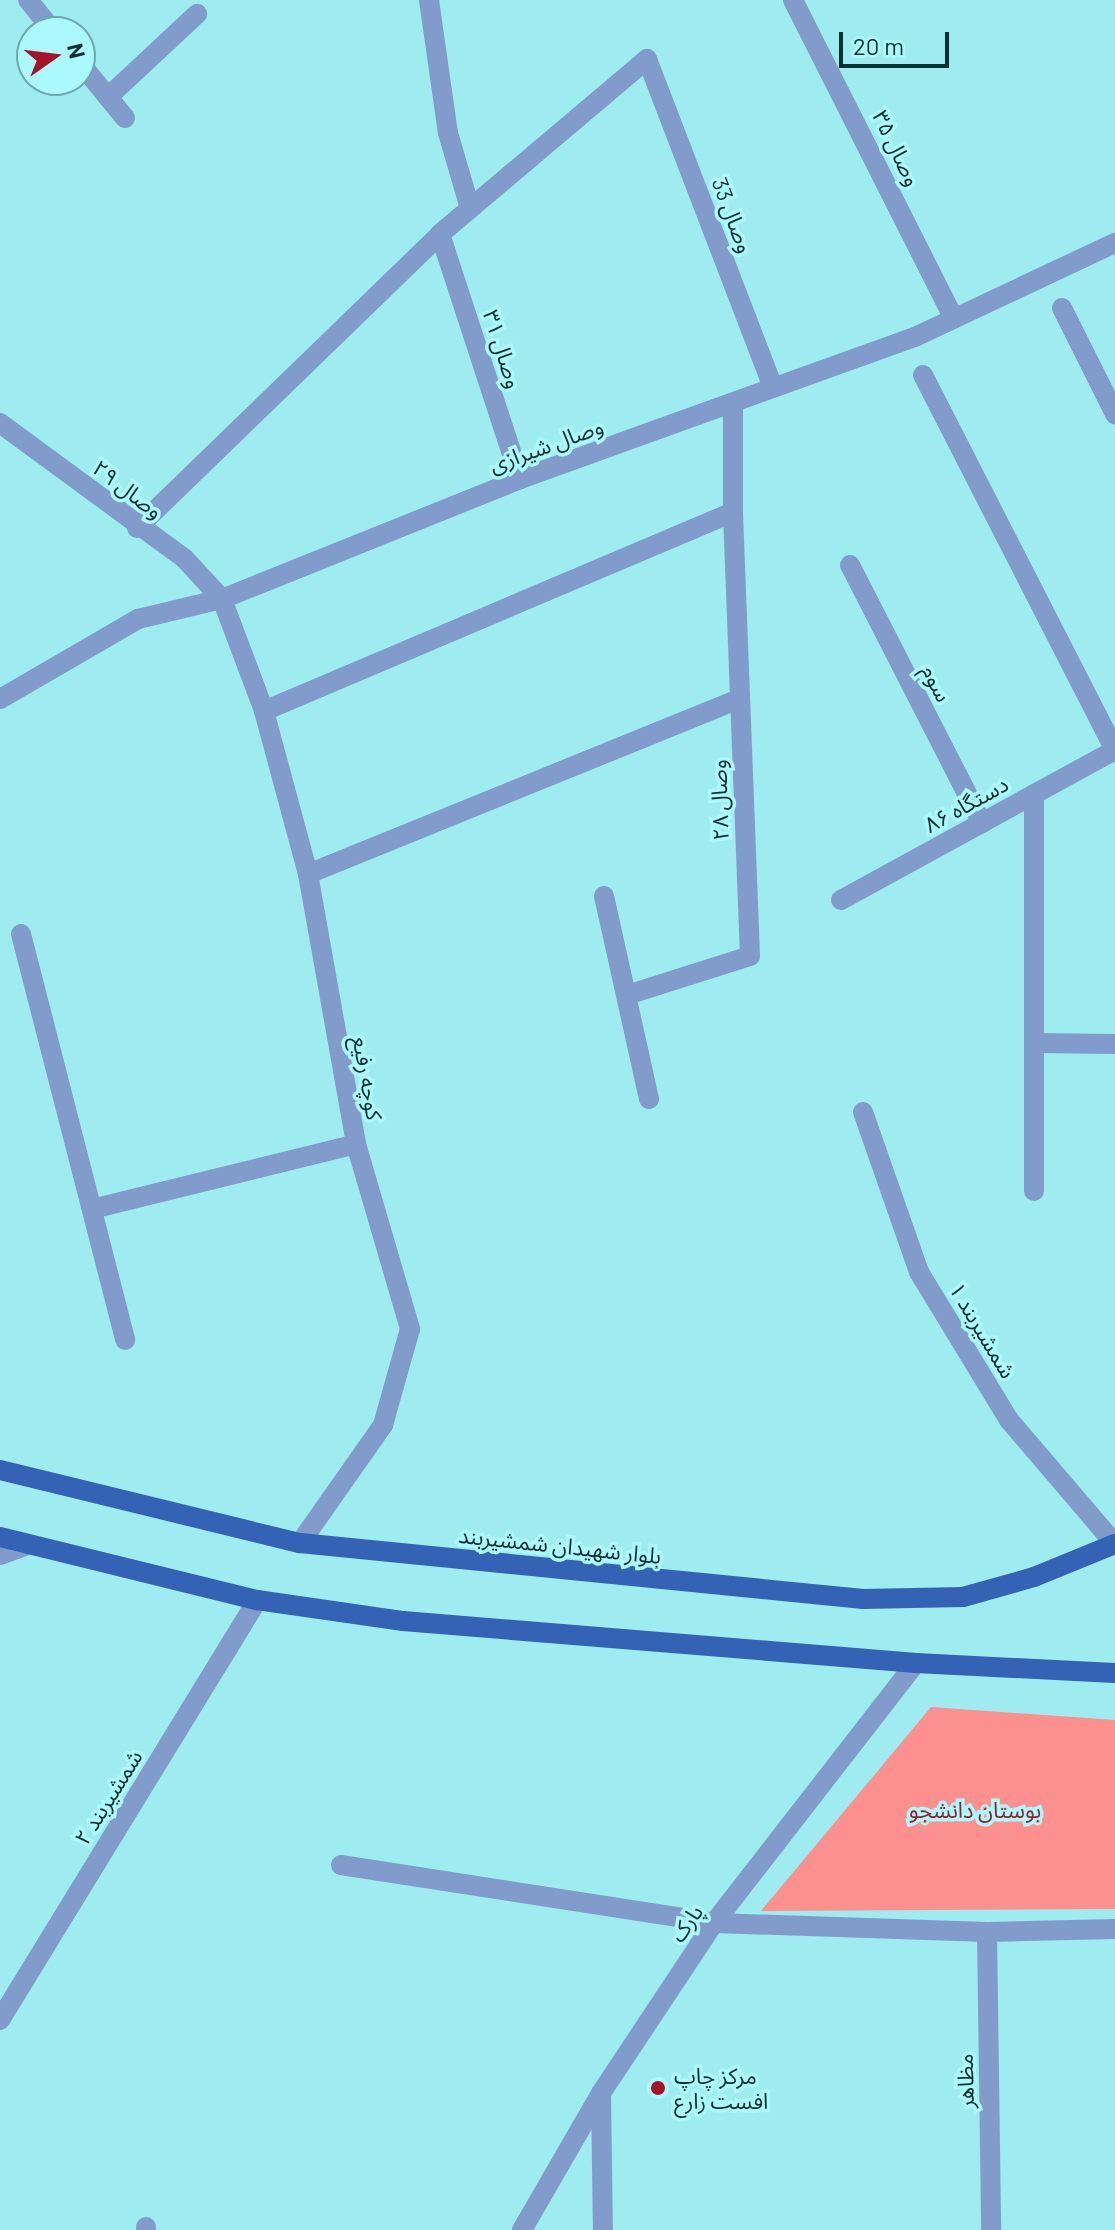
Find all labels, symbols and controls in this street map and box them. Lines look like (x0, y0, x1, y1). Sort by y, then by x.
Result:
north arrow (16, 16, 96, 96)
scale bar (843, 16, 953, 66)
text: 20 m (853, 31, 904, 60)
text: N (63, 40, 92, 61)
street label: وصال ۳۵ (867, 106, 927, 190)
street label: وصال 33 (707, 174, 759, 256)
street label: وصال ۳۱ (478, 306, 528, 392)
street label: وصال شیرازی (485, 412, 607, 478)
street label: وصال ۲۹ (88, 454, 168, 524)
street label: سوم (917, 660, 957, 706)
street label: وصال ۲۸ (704, 759, 734, 841)
street label: دستگاه ۸۶ (919, 770, 1013, 838)
street label: کوچه رفیع (348, 1034, 388, 1122)
street label: شمشیربند ۱ (944, 1277, 1022, 1383)
street label: بلوار شهیدان شمشیربند (457, 1521, 663, 1569)
street label: شمشیربند ۲ (68, 1745, 148, 1849)
park label: بوستان دانشجو (909, 1797, 1041, 1823)
street label: پارک (664, 1899, 708, 1947)
street label: مظاهر (951, 2053, 979, 2109)
place label: مرکز چاپ افست زارع (674, 2062, 768, 2114)
marker: مرکز چاپ افست زارع (649, 2079, 667, 2097)

